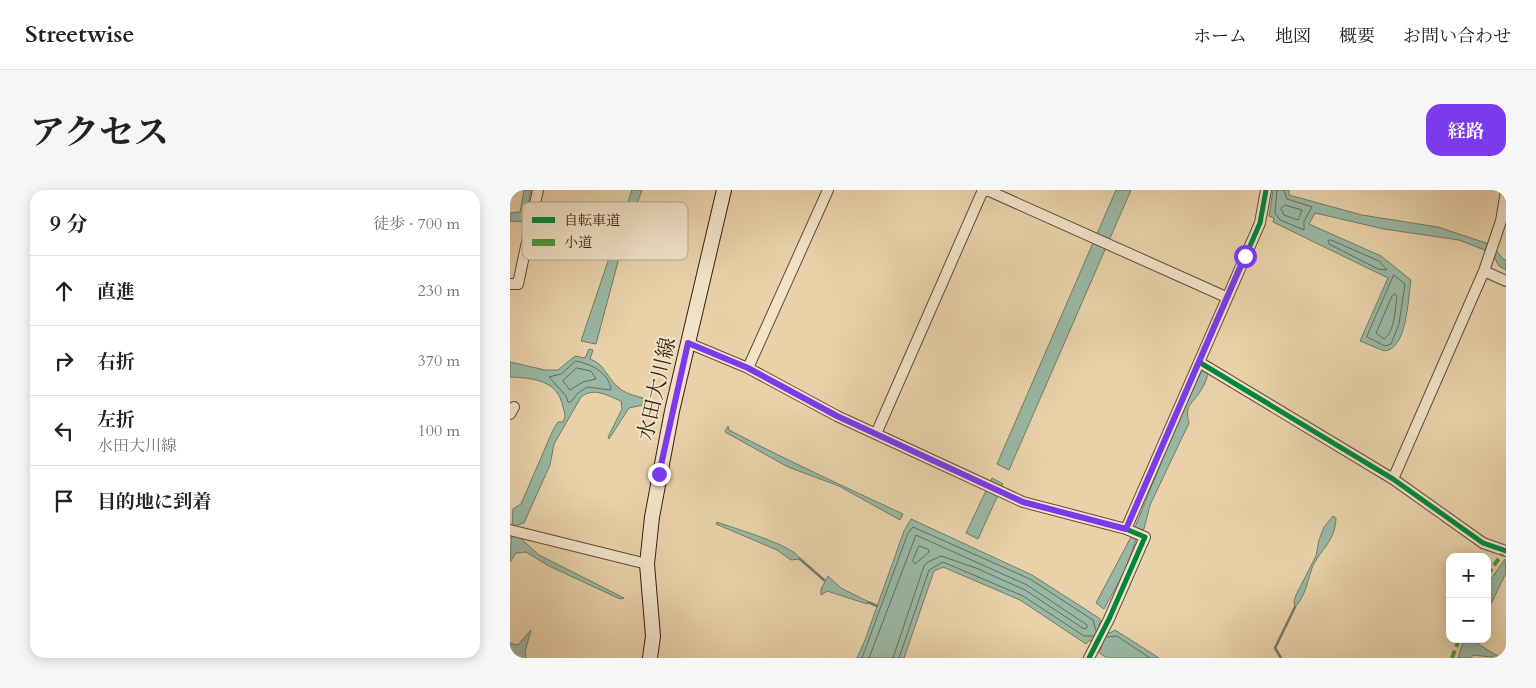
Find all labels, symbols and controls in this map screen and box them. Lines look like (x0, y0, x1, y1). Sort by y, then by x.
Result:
text: Streetwise (25, 18, 134, 51)
text: ホーム (1193, 24, 1247, 49)
text: 地図 (1275, 24, 1311, 49)
text: 概要 (1339, 24, 1375, 49)
text: お問い合わせ (1403, 24, 1511, 49)
button: 経路 (1426, 104, 1506, 156)
text: アクセス (30, 109, 169, 157)
legend (522, 202, 688, 260)
text: 9 分 (50, 210, 87, 239)
text: 自転車道 (564, 211, 620, 230)
text: 徒歩 · 700 m (373, 213, 460, 235)
text: 小道 (564, 233, 592, 252)
route start (1234, 245, 1257, 268)
icon: ahead (50, 277, 78, 305)
text: 直進 (97, 279, 135, 305)
text: 230 m (418, 280, 460, 302)
street label: 水田大川線 (631, 335, 683, 443)
icon: right (50, 347, 78, 375)
text: 右折 (97, 349, 135, 375)
text: 370 m (418, 350, 460, 372)
text: 左折 (97, 407, 135, 433)
icon: left (50, 417, 78, 445)
text: 100 m (418, 420, 460, 442)
text: 水田大川線 (97, 435, 177, 457)
route end (648, 463, 671, 486)
icon: arrive (50, 487, 78, 515)
text: 目的地に到着 (97, 489, 211, 515)
map controls (1446, 553, 1491, 643)
button: + (1446, 553, 1491, 598)
button: − (1446, 598, 1491, 643)

